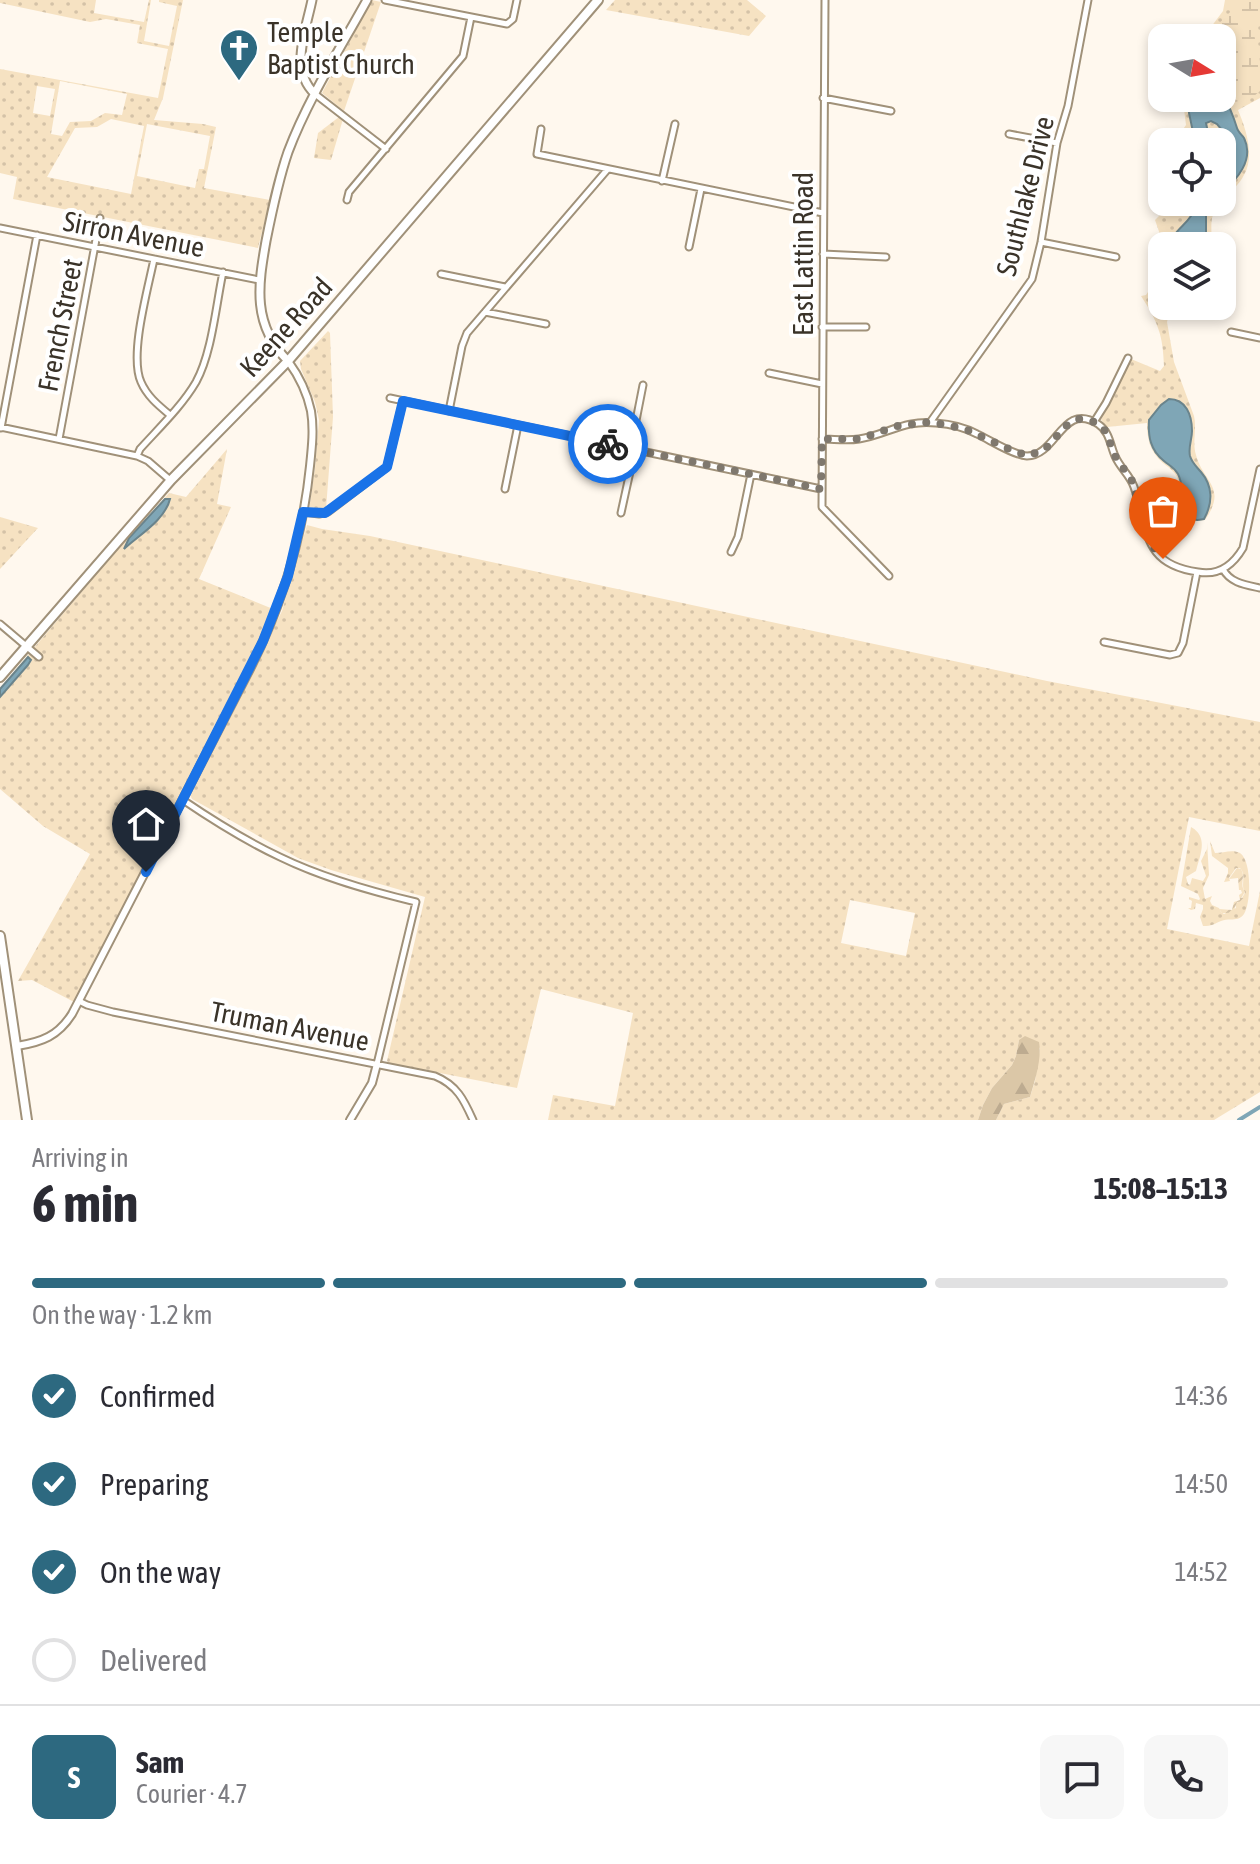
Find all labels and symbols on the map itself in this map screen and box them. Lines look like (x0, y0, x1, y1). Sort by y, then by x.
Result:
place label: Temple Baptist Church (267, 16, 415, 80)
north arrow (1148, 24, 1236, 112)
church icon: Temple Baptist Church (218, 27, 260, 82)
street label: Southlake Drive (990, 113, 1060, 279)
street label: East Lattin Road (787, 172, 819, 336)
street label: Sirron Avenue (61, 205, 207, 263)
street label: French Street (31, 256, 89, 394)
street label: Keene Road (233, 271, 339, 383)
courier (568, 404, 648, 484)
pin (1129, 477, 1197, 559)
pin (112, 790, 180, 872)
street label: Truman Avenue (208, 995, 372, 1057)

